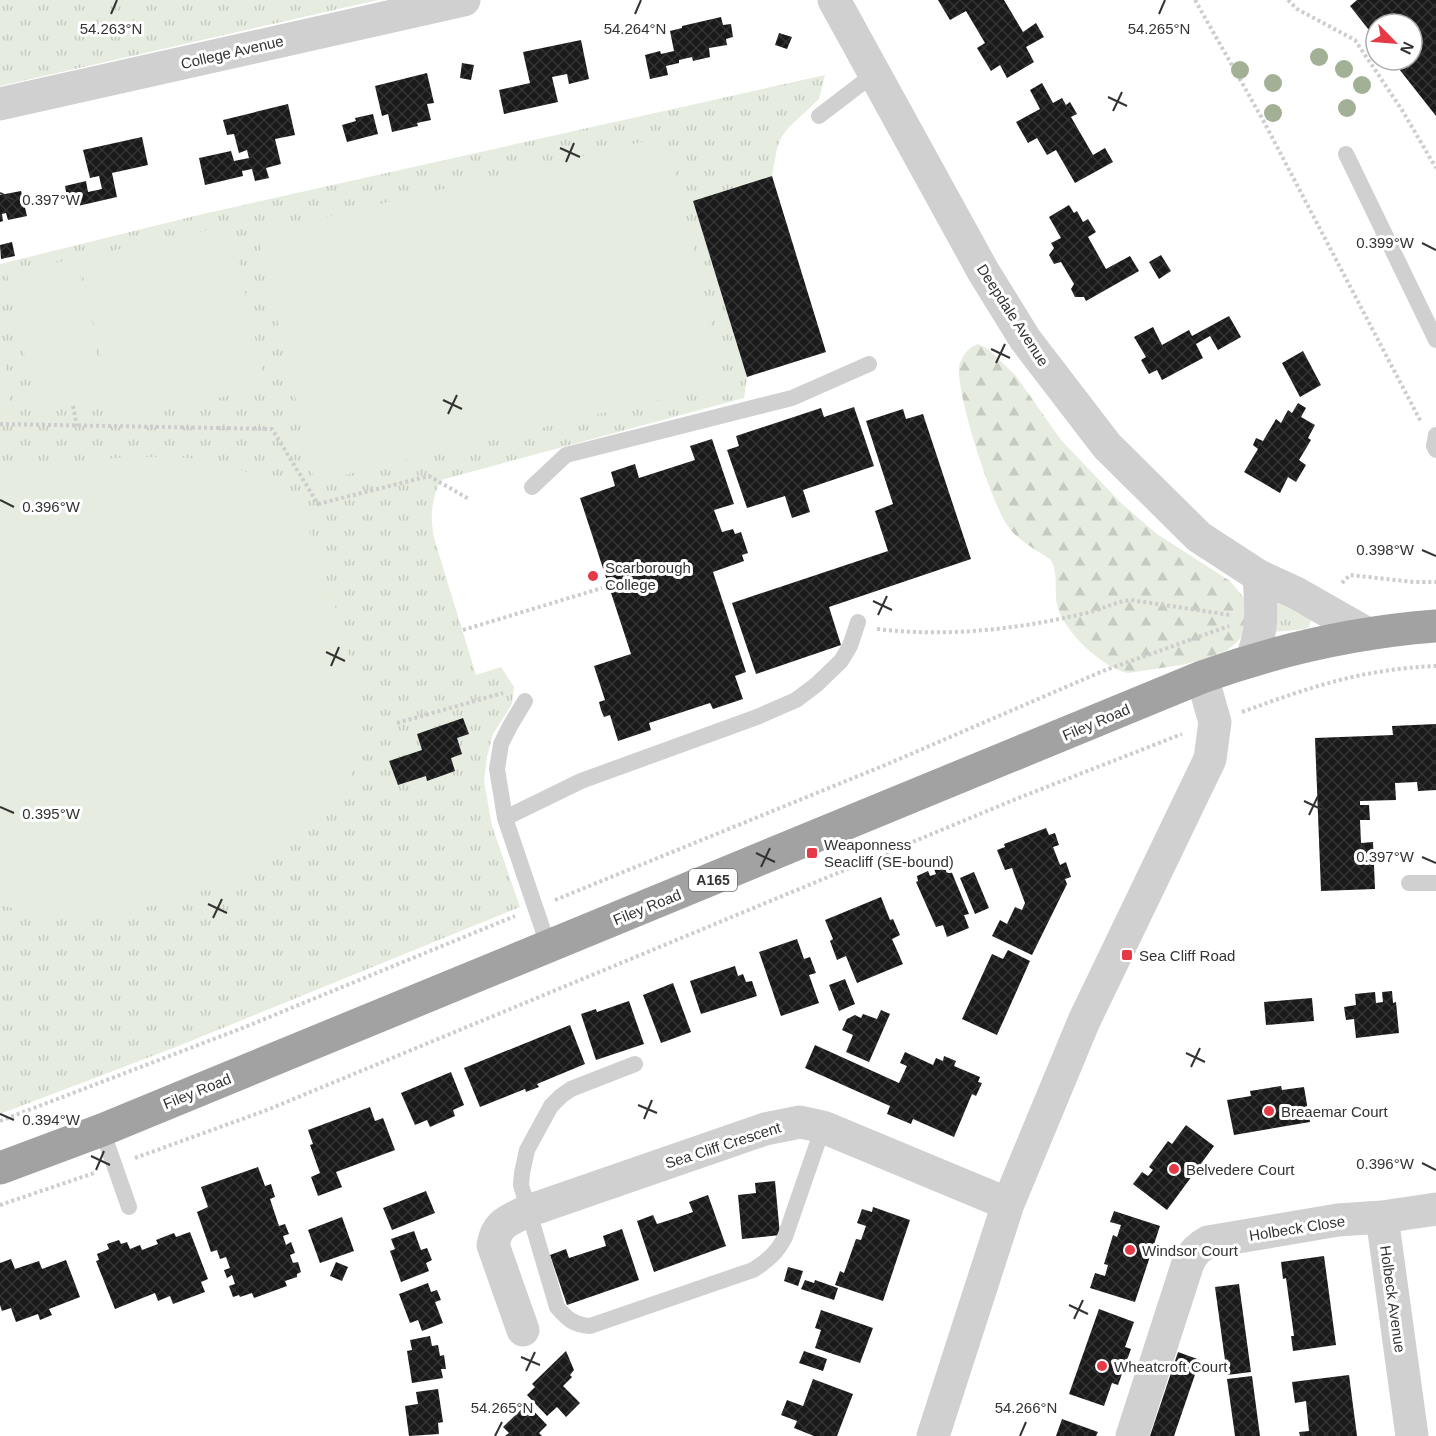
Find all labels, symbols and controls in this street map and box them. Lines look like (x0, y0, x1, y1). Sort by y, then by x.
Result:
north arrow (1364, 12, 1424, 72)
text: 54.263°N (80, 20, 142, 37)
text: 54.264°N (604, 20, 666, 37)
text: 54.265°N (1128, 20, 1190, 37)
street label: College Avenue (179, 32, 285, 72)
text: N (1397, 39, 1417, 57)
text: 0.397°W (22, 191, 81, 208)
text: 0.399°W (1356, 234, 1415, 251)
street label: Deepdale Avenue (974, 261, 1052, 369)
text: 0.396°W (22, 498, 81, 515)
text: 0.398°W (1356, 541, 1415, 558)
place label: Scarborough College (605, 559, 691, 593)
marker: Scarborough College (586, 569, 600, 583)
street label: Filey Road (1060, 700, 1132, 744)
text: 0.395°W (22, 805, 81, 822)
place label: Weaponness Seacliff (SE-bound) (824, 836, 954, 870)
marker: Weaponness Seacliff (SE-bound) (805, 846, 819, 860)
text: 0.397°W (1356, 848, 1415, 865)
road number: A165 (689, 869, 737, 891)
street label: Filey Road (611, 886, 683, 928)
place label: Sea Cliff Road (1139, 947, 1235, 964)
marker: Sea Cliff Road (1120, 948, 1134, 962)
street label: Filey Road (161, 1070, 233, 1112)
place label: Breaemar Court (1281, 1103, 1389, 1120)
marker: Breaemar Court (1262, 1104, 1276, 1118)
text: 0.394°W (22, 1111, 81, 1128)
street label: Sea Cliff Crescent (663, 1118, 784, 1172)
text: 0.396°W (1356, 1155, 1415, 1172)
place label: Belvedere Court (1186, 1161, 1295, 1178)
marker: Belvedere Court (1167, 1162, 1181, 1176)
street label: Holbeck Close (1248, 1212, 1346, 1244)
place label: Windsor Court (1142, 1242, 1239, 1259)
marker: Windsor Court (1123, 1243, 1137, 1257)
street label: Holbeck Avenue (1377, 1244, 1409, 1354)
place label: Wheatcroft Court (1114, 1358, 1228, 1375)
marker: Wheatcroft Court (1095, 1359, 1109, 1373)
text: 54.265°N (471, 1399, 533, 1416)
text: 54.266°N (995, 1399, 1057, 1416)

